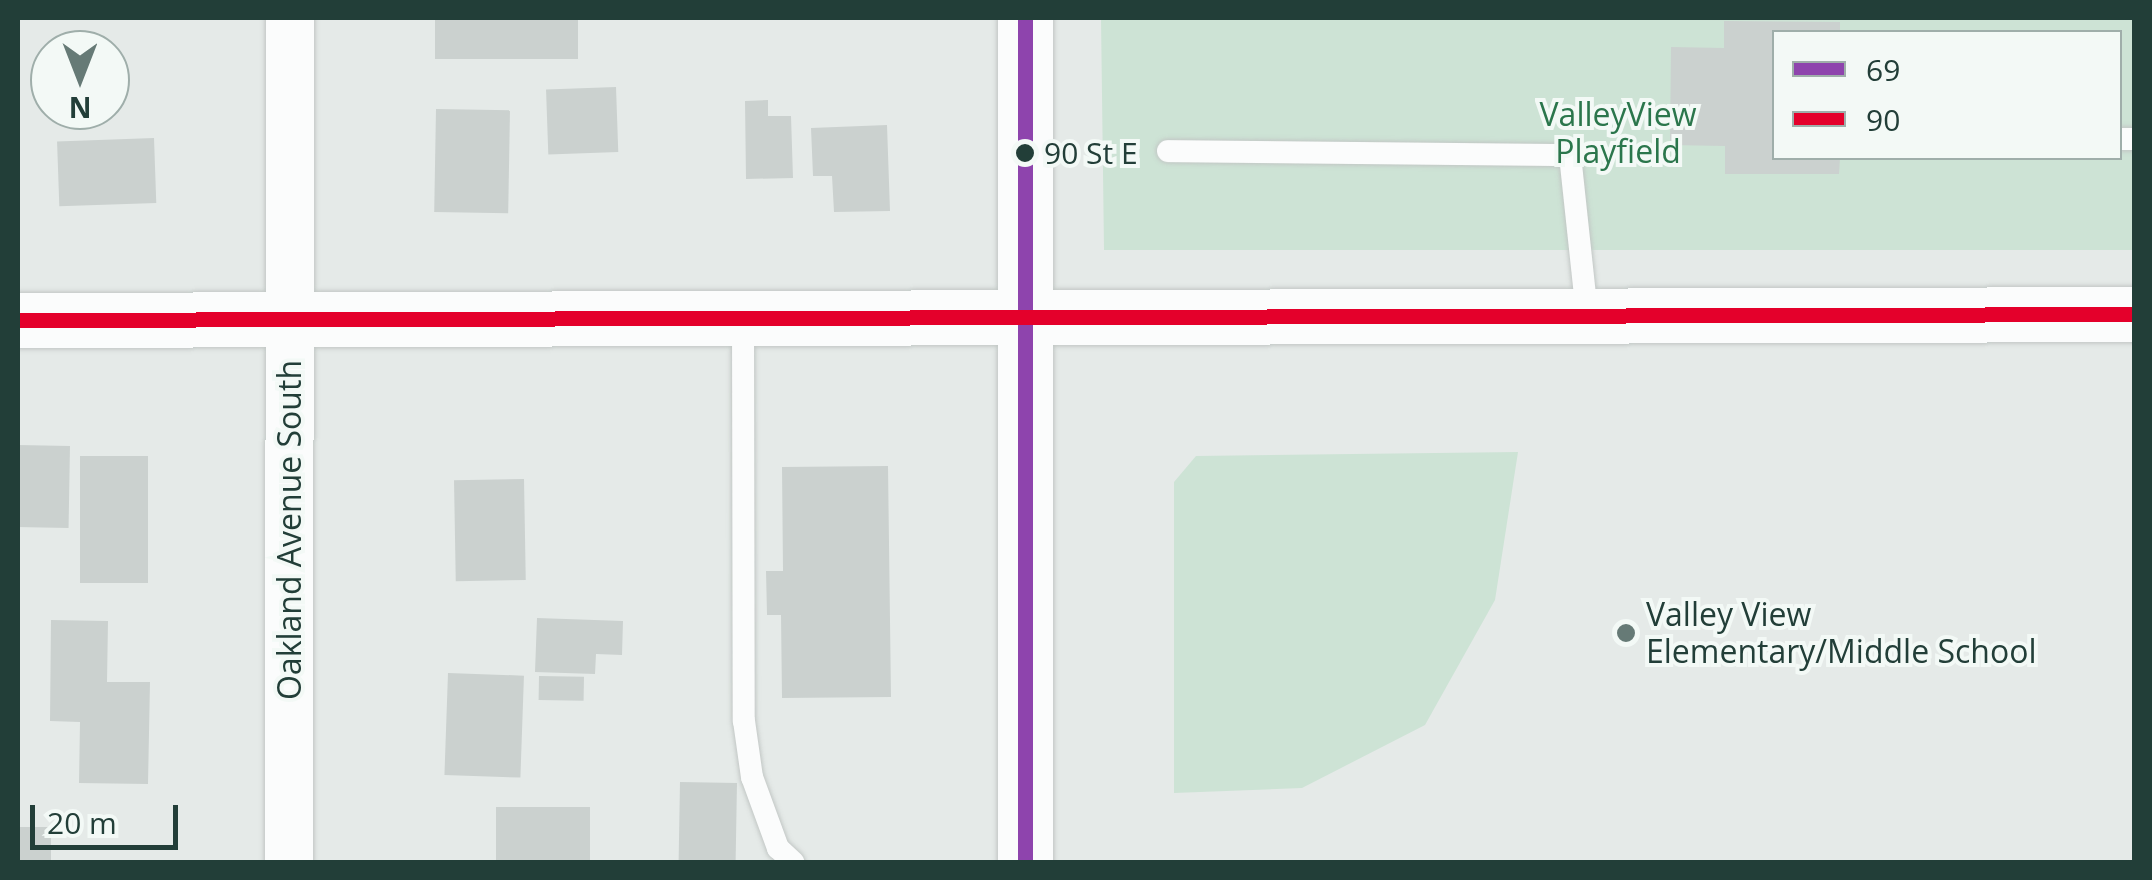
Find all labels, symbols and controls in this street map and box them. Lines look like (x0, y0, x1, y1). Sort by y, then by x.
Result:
north arrow (30, 30, 130, 130)
legend (1772, 30, 2122, 160)
text: 69 (1866, 49, 1900, 90)
text: N (69, 89, 91, 127)
park label: ValleyView Playfield (1540, 96, 1696, 171)
text: 90 (1866, 99, 1900, 140)
place label: 90 St E (1044, 135, 1138, 171)
marker: 90 St E (1015, 143, 1035, 163)
street label: Oakland Avenue South (270, 360, 308, 700)
place label: Valley View Elementary/Middle School (1646, 596, 2037, 671)
marker: Valley View Elementary/Middle School (1615, 622, 1637, 644)
scale bar (35, 785, 182, 847)
text: 20 m (47, 802, 117, 843)

